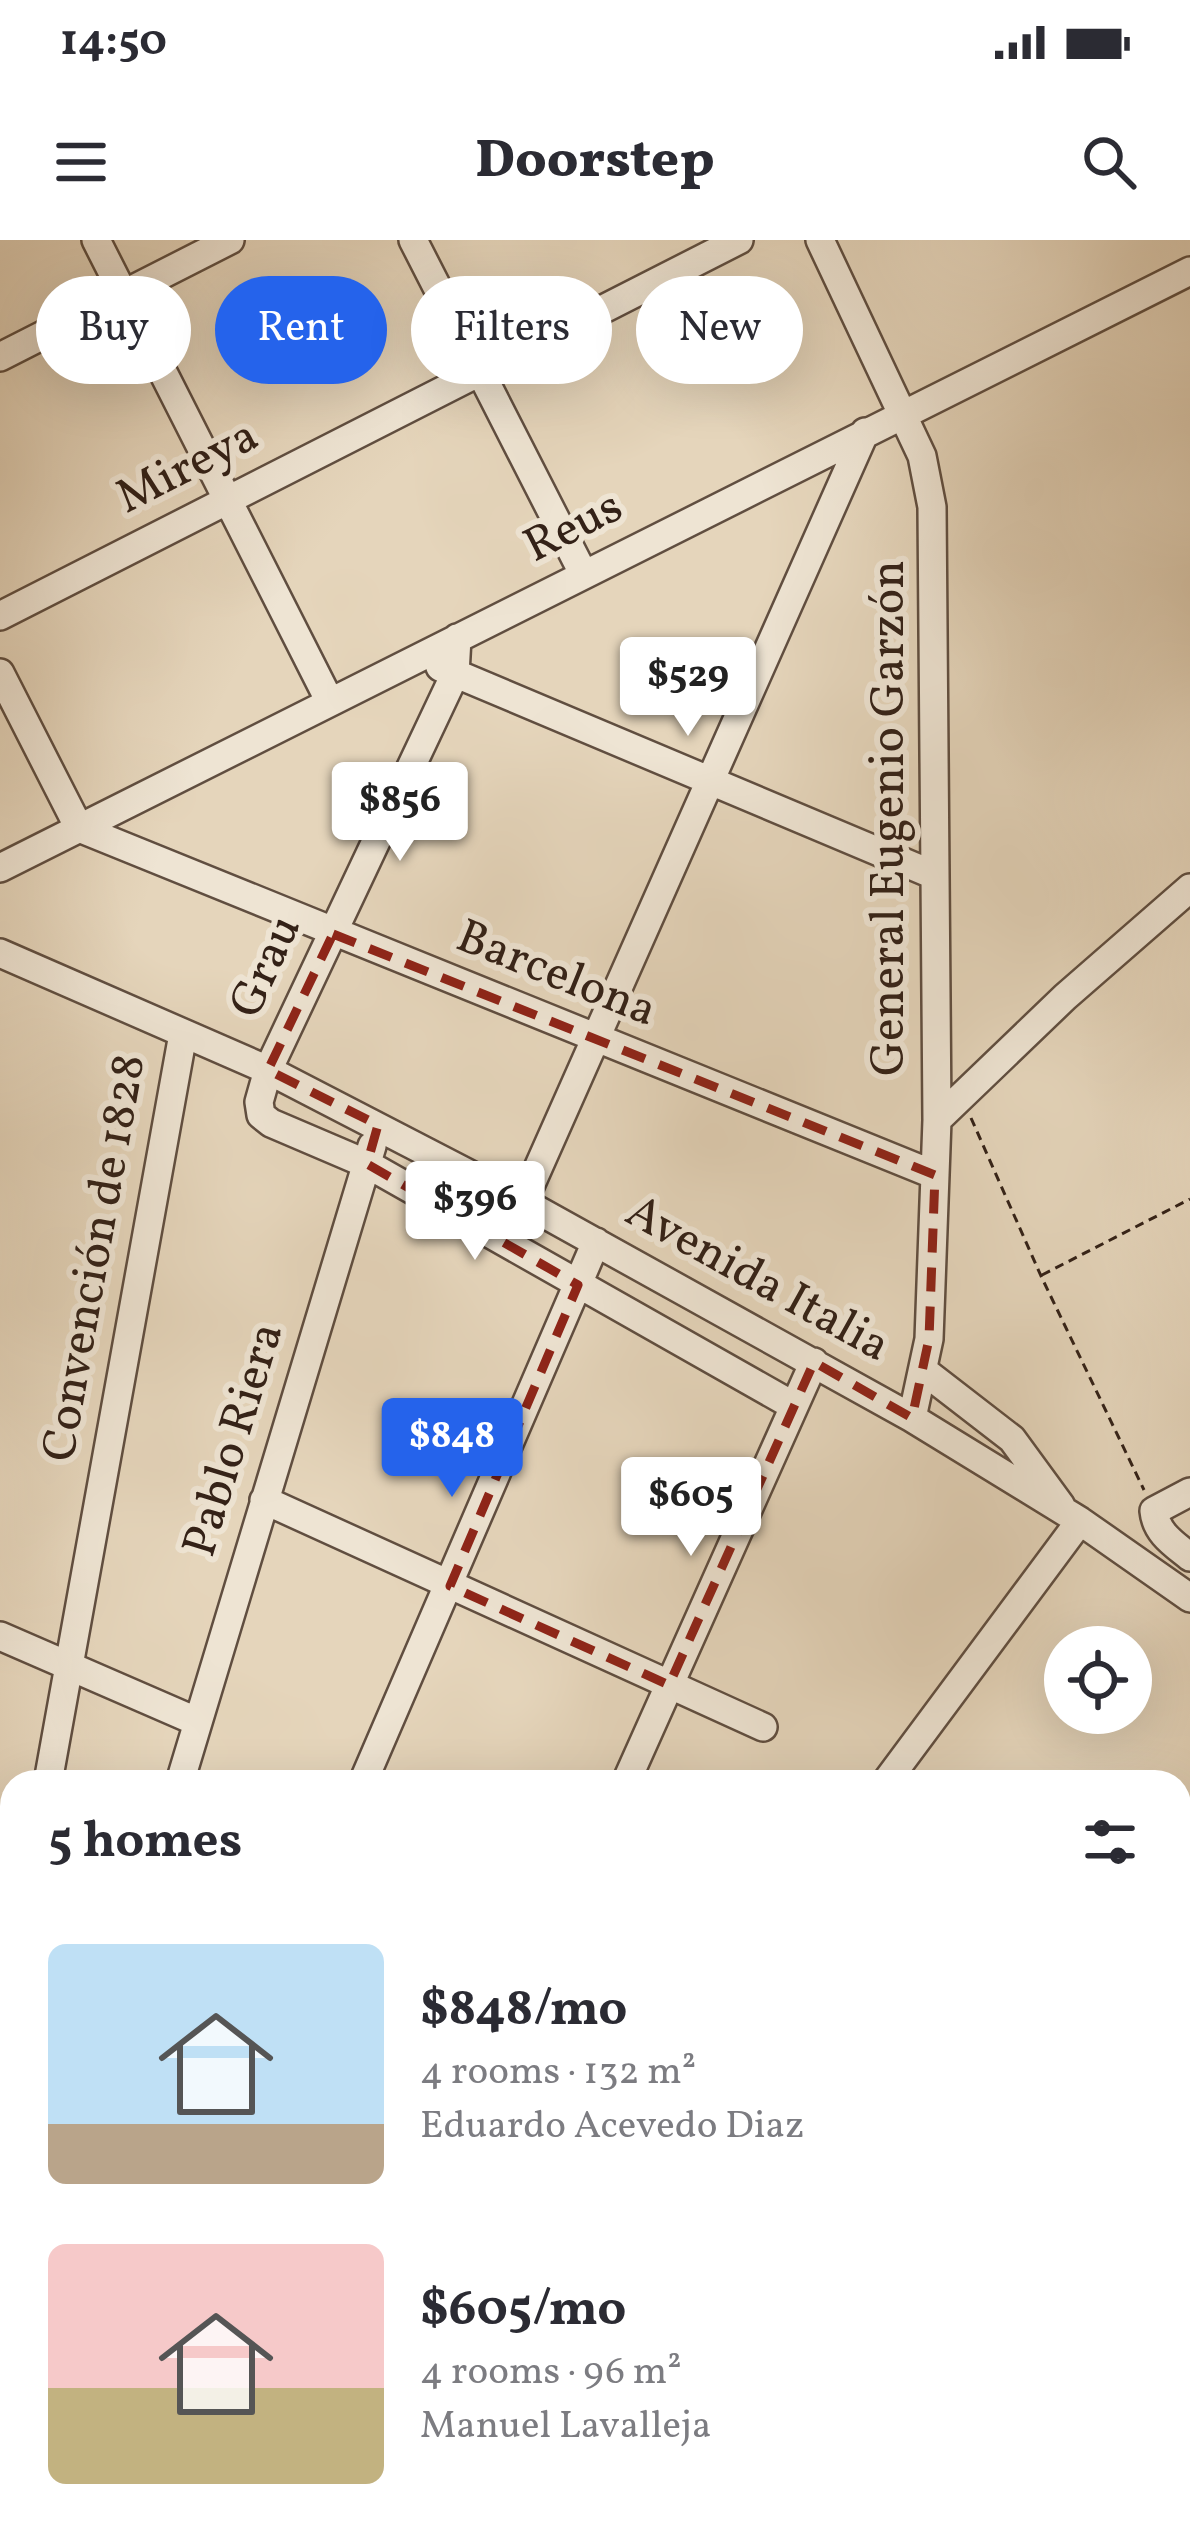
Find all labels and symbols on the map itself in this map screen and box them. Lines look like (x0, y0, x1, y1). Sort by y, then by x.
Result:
street label: Mireya (105, 404, 271, 532)
street label: Reus (513, 475, 635, 581)
street label: General Eugenio Garzón (857, 560, 924, 1076)
pin: $529 (617, 637, 759, 739)
pin: $856 (329, 762, 471, 864)
street label: Barcelona (446, 904, 666, 1046)
street label: Grau (214, 905, 320, 1029)
street label: Convención de 1828 (27, 1049, 165, 1467)
pin: $396 (404, 1161, 546, 1263)
street label: Avenida Italia (613, 1180, 901, 1380)
street label: Pablo Riera (168, 1315, 302, 1565)
pin: $848 (381, 1398, 523, 1500)
pin: $605 (620, 1457, 762, 1559)

